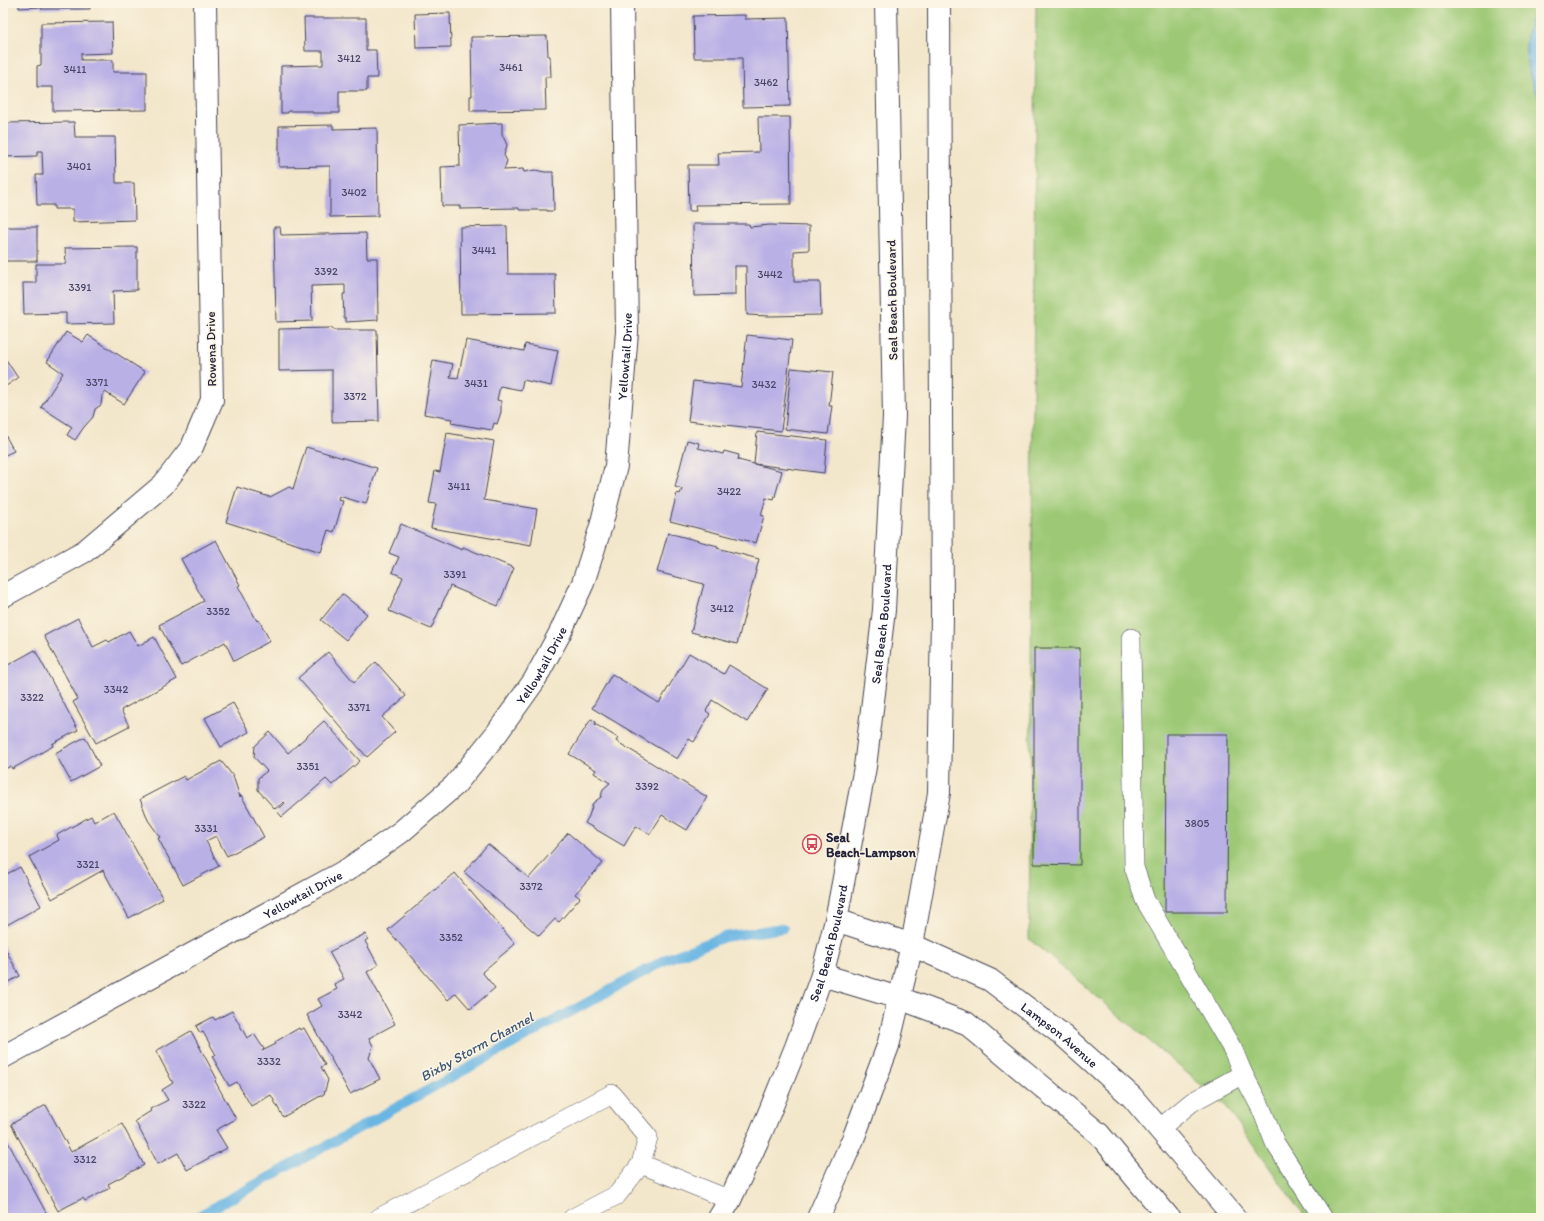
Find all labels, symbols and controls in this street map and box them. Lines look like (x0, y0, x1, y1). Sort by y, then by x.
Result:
house number: 3412 (337, 52, 361, 65)
house number: 3461 (499, 61, 523, 74)
house number: 3411 (64, 63, 86, 76)
house number: 3462 (754, 76, 778, 89)
house number: 3401 (67, 160, 91, 173)
house number: 3402 (341, 186, 367, 199)
street label: Seal Beach Boulevard (883, 240, 901, 360)
house number: 3441 (472, 244, 496, 257)
house number: 3392 (314, 265, 338, 278)
house number: 3442 (757, 268, 783, 281)
house number: 3391 (69, 281, 91, 294)
street label: Rowena Drive (203, 311, 219, 387)
street label: Yellowtail Drive (614, 313, 635, 401)
house number: 3371 (86, 376, 108, 389)
house number: 3431 (464, 377, 488, 390)
house number: 3432 (752, 378, 776, 391)
house number: 3372 (343, 390, 367, 403)
house number: 3411 (448, 480, 470, 493)
house number: 3422 (717, 485, 741, 498)
street label: Seal Beach Boulevard (868, 563, 894, 685)
house number: 3391 (444, 568, 466, 581)
house number: 3412 (710, 602, 734, 615)
house number: 3352 (206, 605, 230, 618)
street label: Yellowtail Drive (512, 624, 569, 707)
house number: 3342 (104, 683, 128, 696)
house number: 3322 (20, 691, 44, 704)
house number: 3371 (348, 701, 370, 714)
house number: 3351 (297, 760, 319, 773)
house number: 3392 (635, 780, 659, 793)
house number: 3805 (1185, 817, 1210, 830)
house number: 3331 (194, 822, 218, 835)
place label: Seal Beach-Lampson (826, 830, 917, 861)
bus stop icon: Seal Beach-Lampson (801, 833, 823, 855)
house number: 3321 (77, 858, 99, 871)
street label: Yellowtail Drive (261, 867, 345, 922)
house number: 3372 (519, 880, 543, 893)
street label: Seal Beach Boulevard (806, 883, 850, 1004)
house number: 3352 (439, 931, 463, 944)
street label: Lampson Avenue (1018, 999, 1101, 1070)
house number: 3342 (338, 1008, 362, 1021)
water label: Bixby Storm Channel (417, 1008, 537, 1085)
house number: 3332 (257, 1055, 281, 1068)
house number: 3322 (182, 1098, 206, 1111)
house number: 3312 (74, 1153, 97, 1166)

